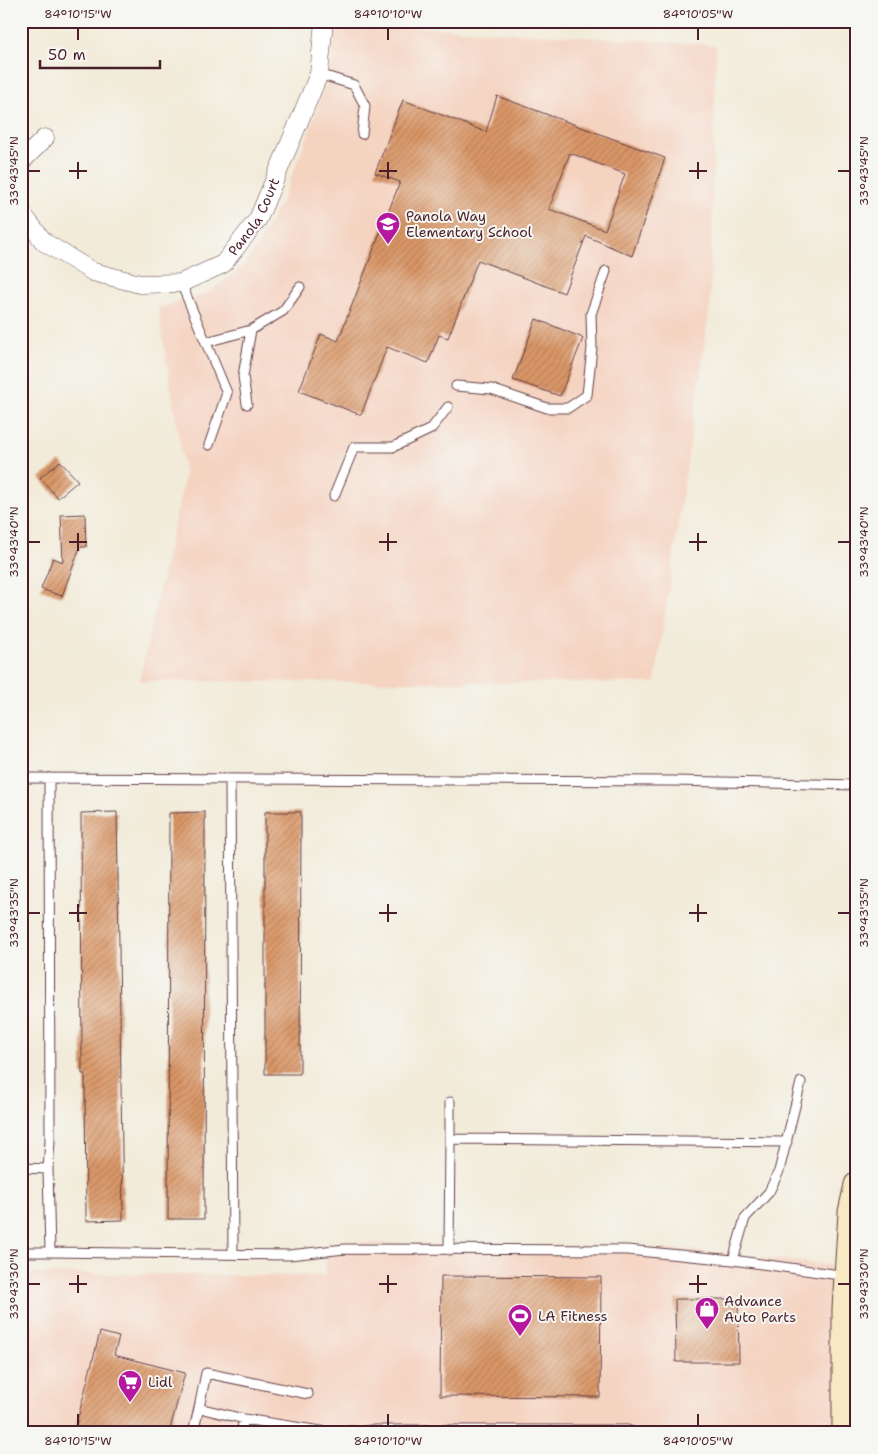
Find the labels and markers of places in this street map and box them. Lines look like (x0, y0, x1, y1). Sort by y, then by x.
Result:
place label: Panola Way Elementary School (406, 207, 533, 241)
school or university icon: Panola Way Elementary School (375, 211, 401, 245)
place label: Advance Auto Parts (724, 1292, 796, 1326)
shop icon: Advance Auto Parts (694, 1296, 720, 1330)
sports icon: LA Fitness (507, 1303, 533, 1337)
place label: LA Fitness (538, 1307, 608, 1325)
supermarket icon: Lidl (117, 1369, 143, 1403)
place label: Lidl (148, 1373, 173, 1391)

